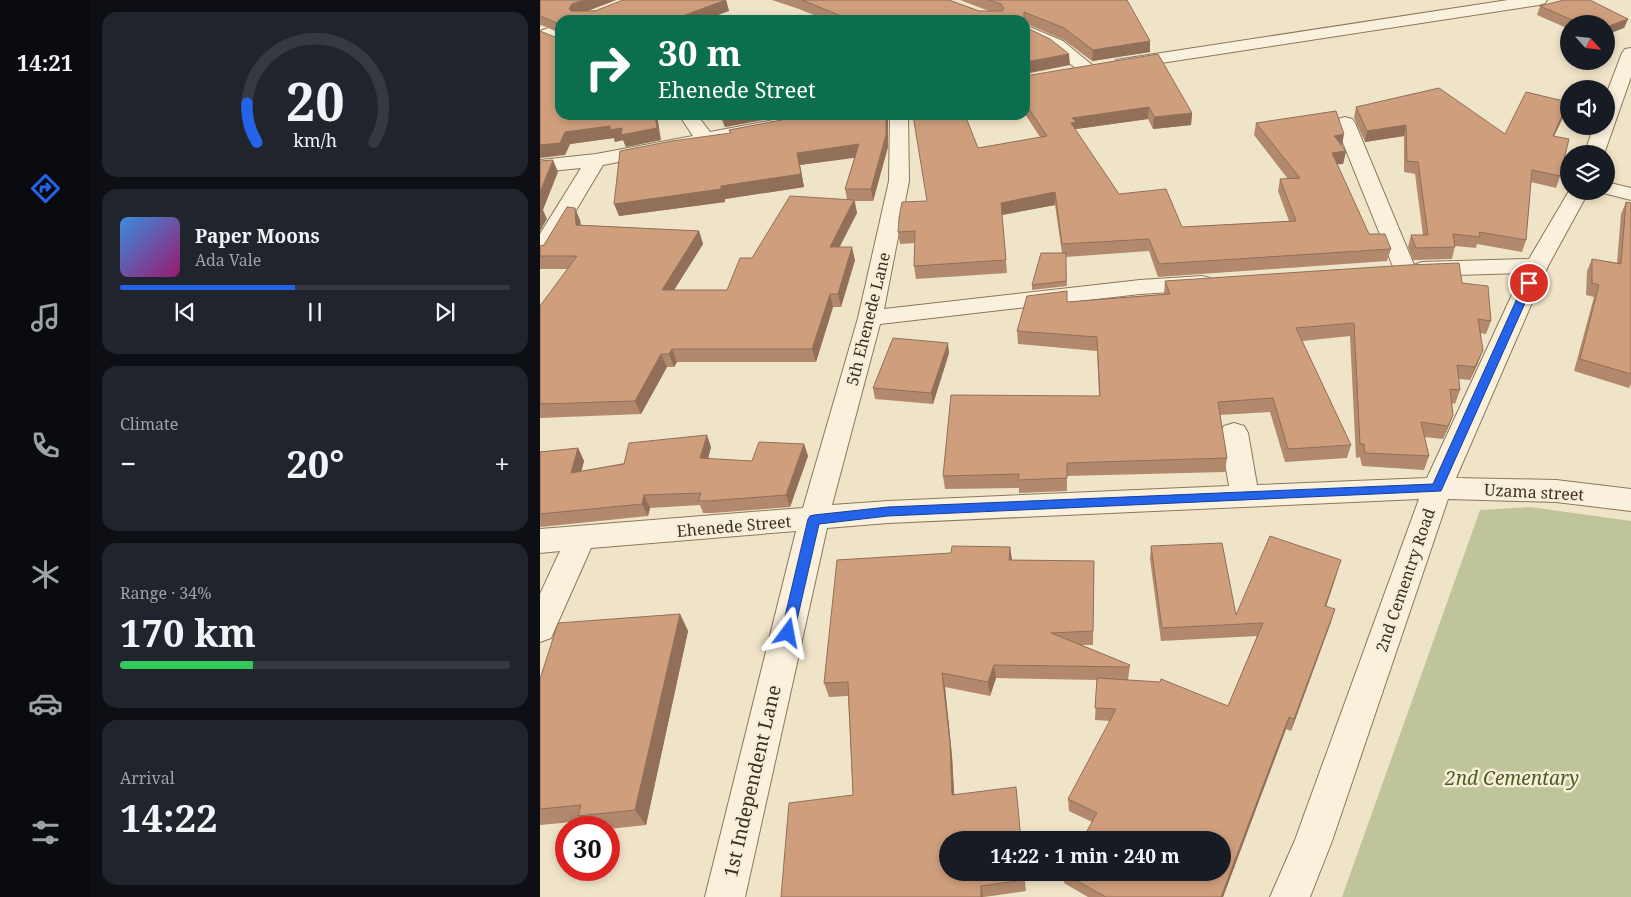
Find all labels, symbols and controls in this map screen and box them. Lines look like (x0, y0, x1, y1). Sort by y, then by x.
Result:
north arrow (1560, 15, 1615, 70)
map controls (1560, 15, 1615, 200)
text: 30 m (658, 29, 741, 76)
icon: right (575, 35, 640, 100)
text: 14:21 (17, 47, 73, 77)
text: 20 (286, 65, 344, 136)
text: Ehenede Street (658, 74, 816, 104)
button: sound (1560, 80, 1615, 135)
text: km/h (293, 128, 337, 152)
button: layers (1560, 145, 1615, 200)
icon: directions (28, 171, 63, 206)
text: Paper Moons (195, 223, 320, 249)
text: Ada Vale (195, 249, 261, 271)
street label: 5th Ehenede Lane (841, 250, 895, 388)
pin (1508, 262, 1550, 304)
icon: arrive (1515, 269, 1543, 297)
icon: previous (171, 298, 199, 326)
icon: pause (301, 298, 329, 326)
icon: next (431, 298, 459, 326)
icon: music (28, 300, 63, 335)
text: Climate (120, 413, 178, 435)
icon: phone (28, 428, 63, 463)
text: 20° (286, 437, 344, 489)
text: − (120, 444, 136, 482)
text: + (494, 444, 510, 482)
street label: Uzama street (1483, 478, 1585, 506)
street label: 2nd Cementry Road (1370, 505, 1440, 655)
street label: Ehenede Street (676, 510, 792, 542)
icon: climate (28, 557, 63, 592)
text: Range · 34% (120, 582, 212, 604)
text: 170 km (120, 606, 256, 658)
position arrow (761, 606, 813, 658)
street label: 1st Independent Lane (717, 682, 787, 880)
icon: car (28, 686, 63, 721)
park label: 2nd Cementary (1444, 765, 1579, 791)
text: Arrival (120, 767, 175, 789)
text: 14:22 (120, 791, 217, 843)
icon: filters (28, 815, 63, 850)
speed limit sign: 30 (555, 816, 620, 881)
text: 14:22 · 1 min · 240 m (990, 843, 1180, 869)

